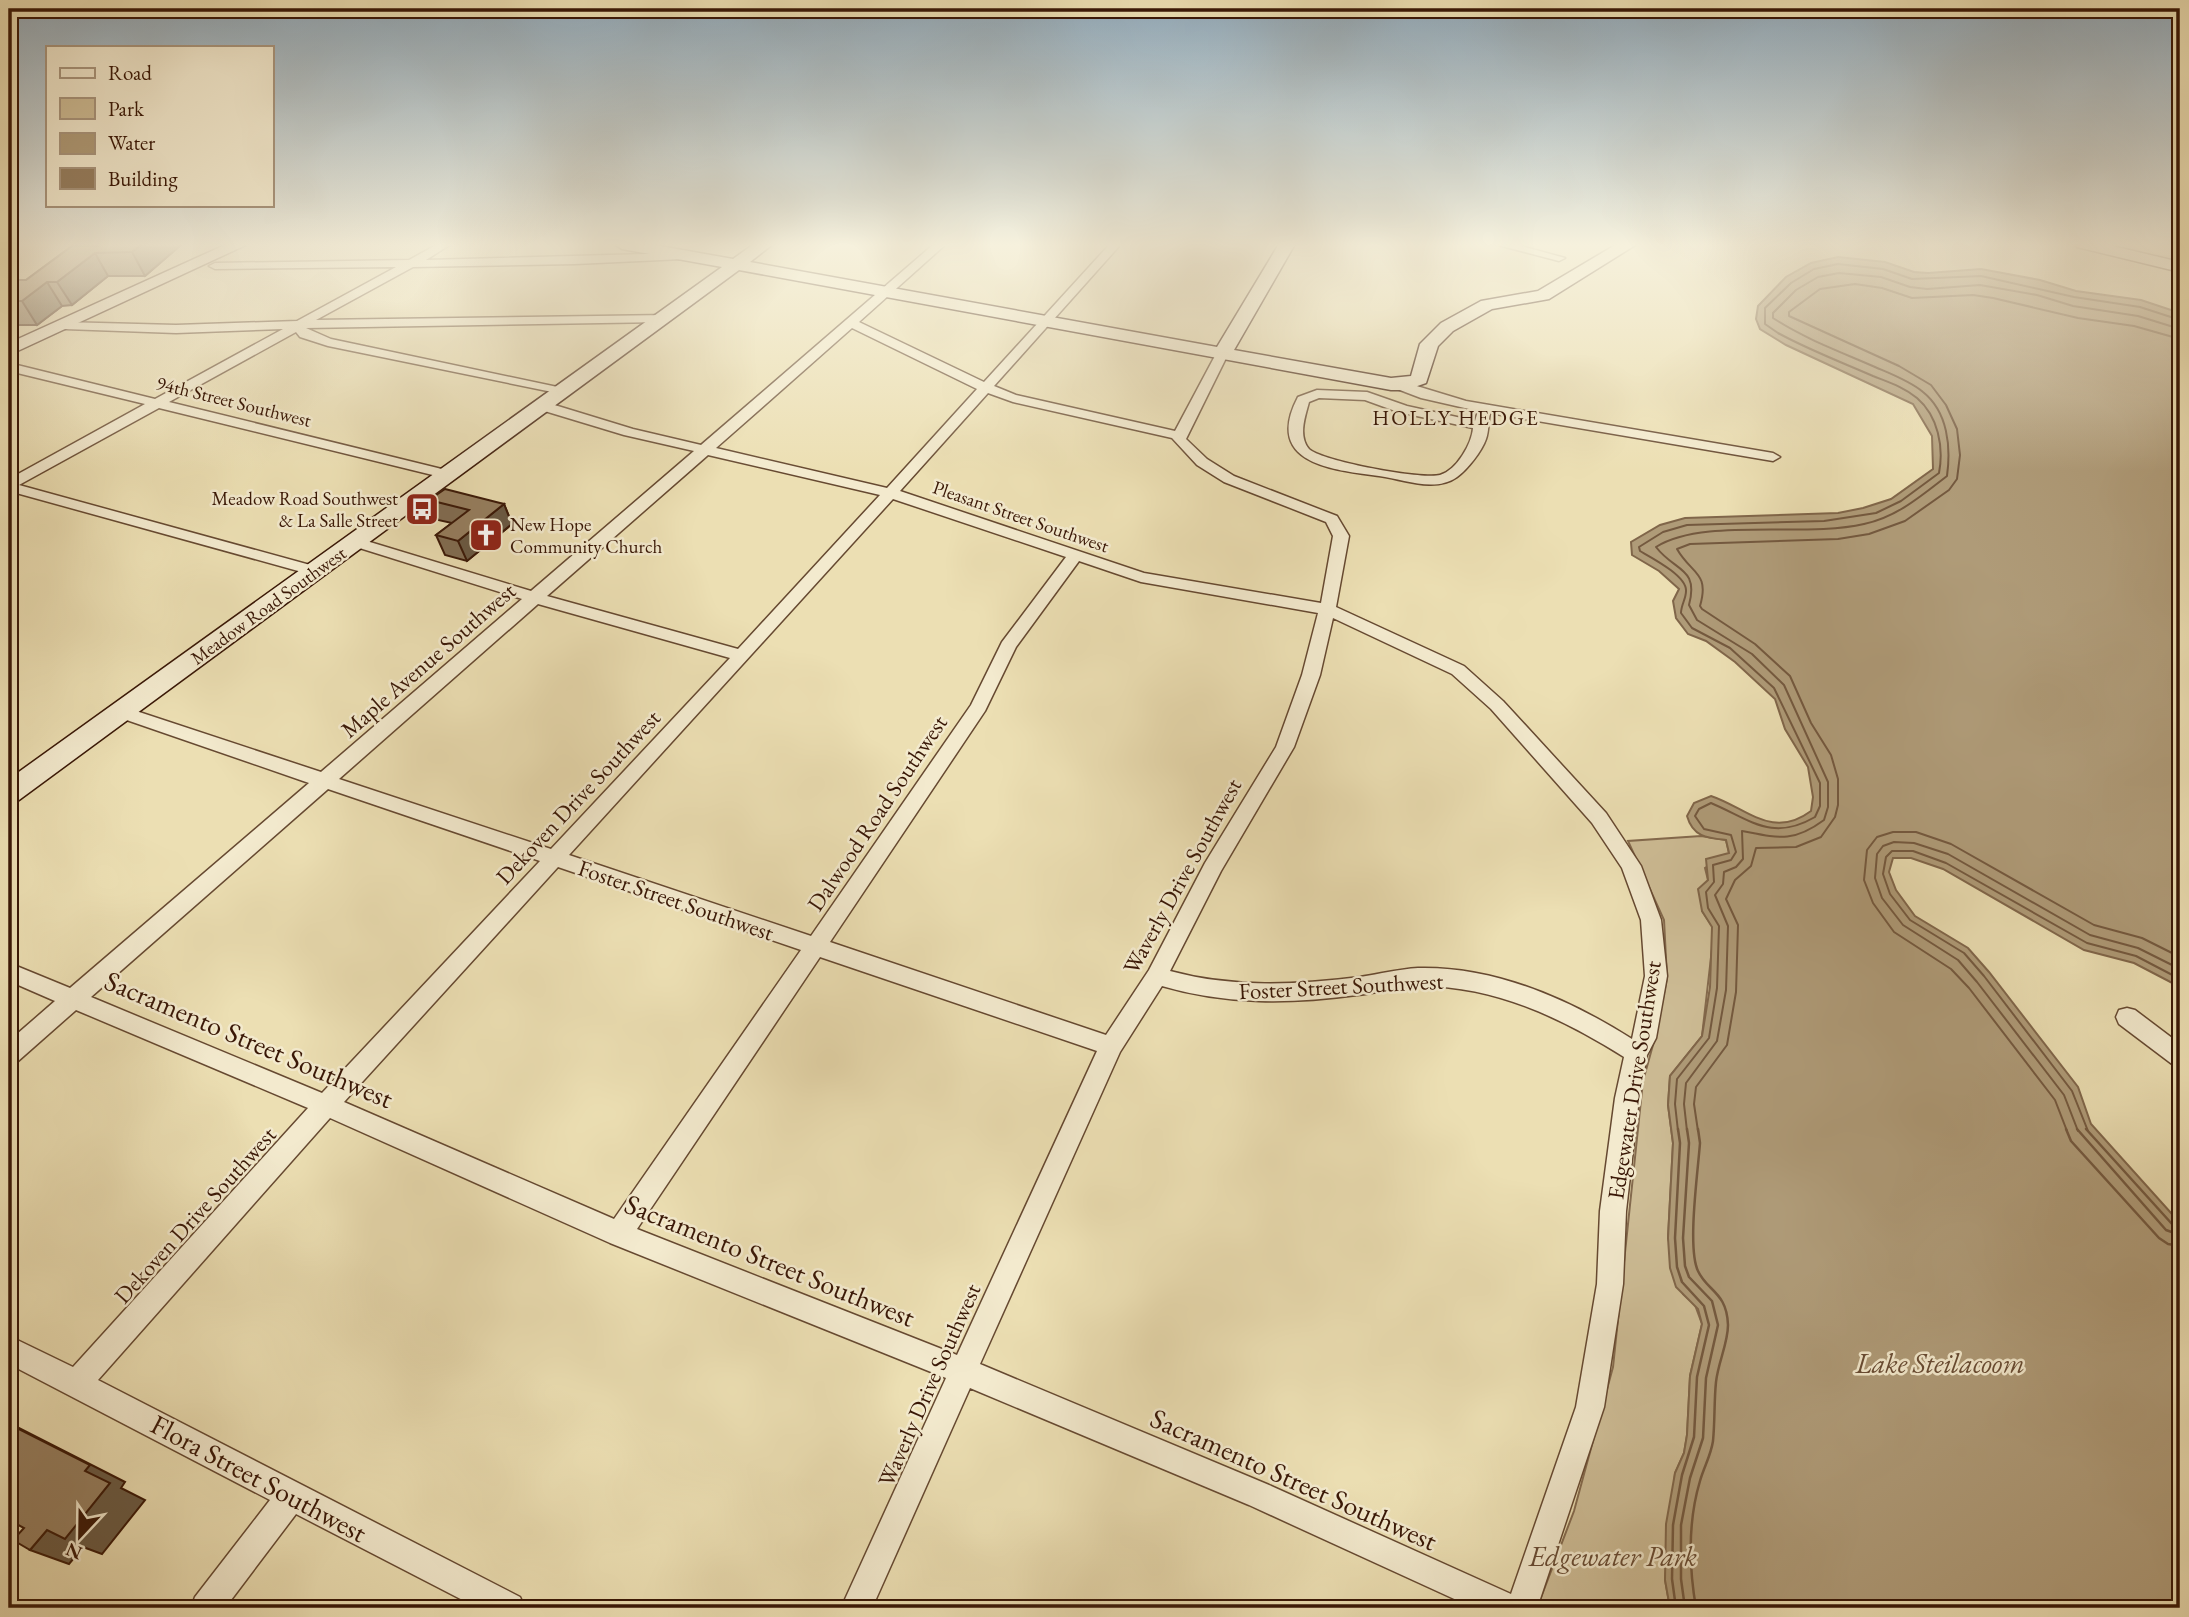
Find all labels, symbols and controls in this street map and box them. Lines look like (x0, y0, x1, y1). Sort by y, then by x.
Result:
legend (46, 46, 273, 206)
text: Road (108, 59, 152, 86)
text: Park (108, 95, 145, 122)
text: Water (108, 129, 155, 156)
text: Building (108, 165, 178, 192)
street label: 94th Street Southwest (154, 370, 314, 433)
district label: HOLLY HEDGE (1372, 404, 1540, 431)
street label: Pleasant Street Southwest (929, 475, 1112, 558)
place label: Meadow Road Southwest & La Salle Street (212, 486, 398, 533)
bus stop icon: Meadow Road Southwest & La Salle Street (403, 490, 441, 528)
place label: New Hope Community Church (510, 512, 663, 559)
church icon: New Hope Community Church (467, 516, 505, 554)
street label: Meadow Road Southwest (186, 540, 351, 670)
street label: Maple Avenue Southwest (334, 575, 522, 744)
street label: Dekoven Drive Southwest (489, 703, 667, 891)
street label: Dalwood Road Southwest (800, 708, 954, 917)
street label: Waverly Drive Southwest (1116, 772, 1249, 979)
street label: Foster Street Southwest (574, 852, 779, 948)
street label: Edgewater Drive Southwest (1600, 958, 1668, 1202)
street label: Sacramento Street Southwest (99, 962, 399, 1116)
street label: Foster Street Southwest (1238, 966, 1445, 1006)
street label: Dekoven Drive Southwest (107, 1119, 283, 1310)
street label: Sacramento Street Southwest (620, 1185, 921, 1335)
street label: Waverly Drive Southwest (871, 1278, 988, 1491)
water label: Lake Steilacoom (1854, 1345, 2025, 1381)
street label: Sacramento Street Southwest (1145, 1400, 1443, 1559)
street label: Flora Street Southwest (145, 1406, 373, 1550)
north arrow (46, 1502, 116, 1572)
text: N (61, 1537, 86, 1566)
park label: Edgewater Park (1528, 1538, 1697, 1574)

